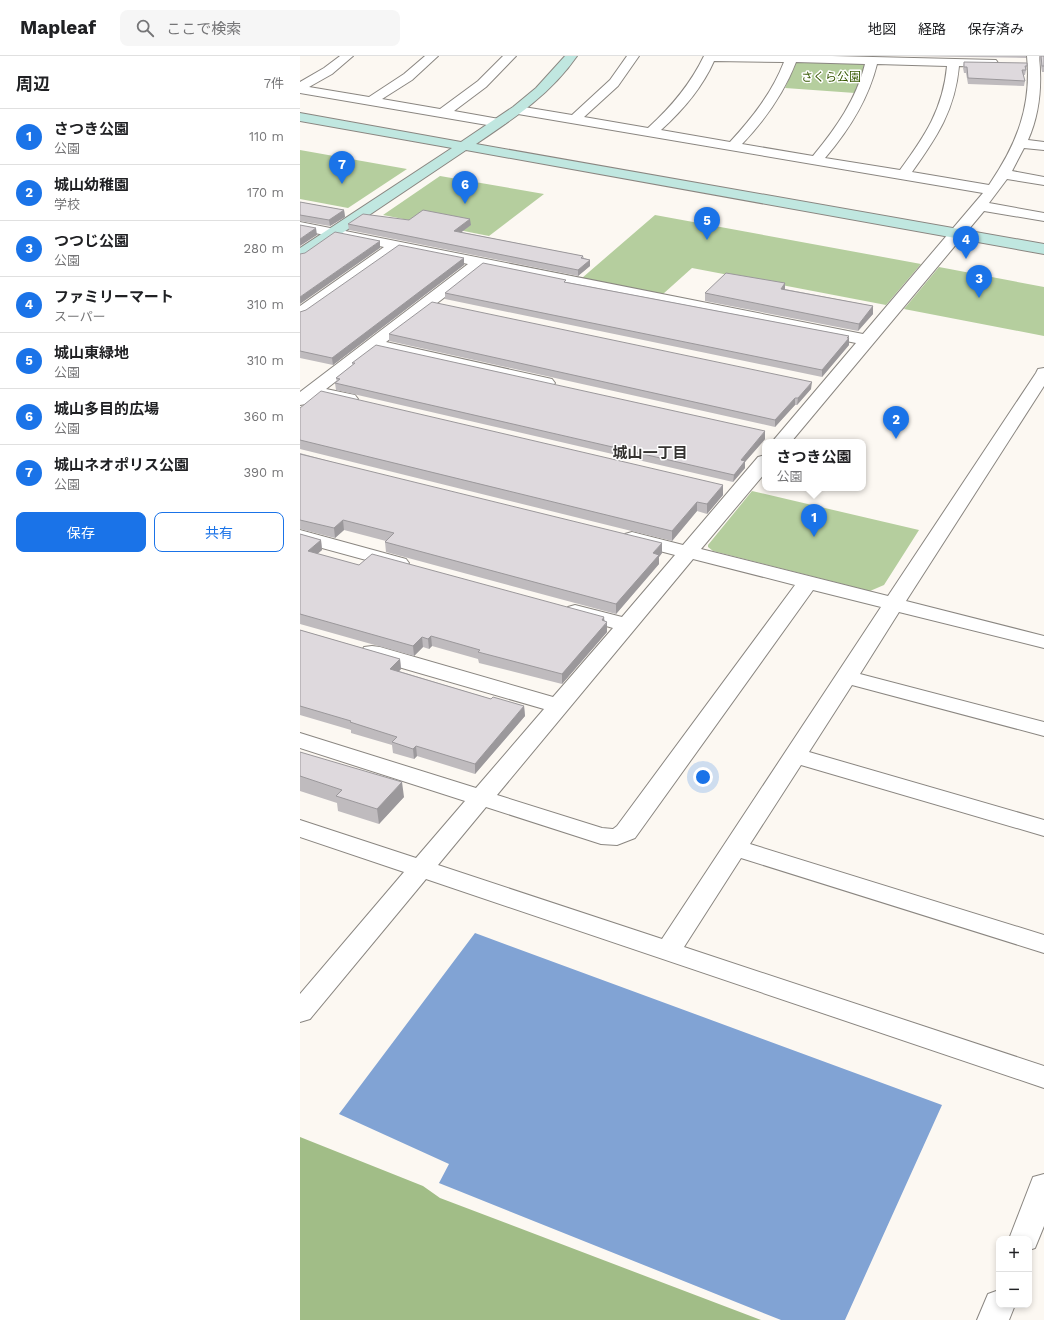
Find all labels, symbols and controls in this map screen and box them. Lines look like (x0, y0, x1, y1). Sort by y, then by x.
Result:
search box (120, 10, 400, 46)
text: Mapleaf (20, 16, 96, 39)
icon: search (134, 17, 156, 39)
text: ここで検索 (166, 20, 241, 38)
text: 地図 (868, 21, 896, 37)
text: 経路 (918, 21, 946, 37)
text: 保存済み (968, 21, 1024, 37)
park label: さくら公園 (801, 70, 861, 84)
text: 周辺 (16, 74, 50, 94)
text: 7件 (264, 76, 284, 91)
text: さつき公園 (54, 120, 129, 138)
text: 1 (26, 129, 32, 144)
text: 110 m (249, 129, 284, 144)
text: 公園 (54, 141, 80, 156)
pin: 7 (329, 151, 355, 184)
pin: 6 (452, 171, 478, 204)
text: 城山幼稚園 (54, 176, 129, 194)
text: 2 (25, 185, 33, 200)
text: 170 m (247, 185, 284, 200)
text: 学校 (54, 197, 80, 212)
pin: 5 (694, 207, 720, 240)
pin: 4 (953, 226, 979, 259)
text: つつじ公園 (54, 232, 129, 250)
text: 3 (25, 241, 33, 256)
text: 280 m (244, 241, 284, 256)
text: 公園 (54, 253, 80, 268)
pin: 3 (966, 265, 992, 298)
text: ファミリーマート (54, 288, 174, 306)
text: 4 (25, 297, 33, 312)
text: 310 m (246, 297, 284, 312)
text: スーパー (54, 309, 106, 324)
text: 城山東緑地 (54, 344, 129, 362)
text: 5 (25, 353, 33, 368)
text: 310 m (246, 353, 284, 368)
text: 公園 (54, 365, 80, 380)
text: 城山多目的広場 (54, 400, 159, 418)
pin: 2 (883, 406, 909, 439)
text: 6 (25, 409, 33, 424)
text: 360 m (244, 409, 284, 424)
text: 公園 (54, 421, 80, 436)
popup (762, 439, 866, 491)
district label: 城山一丁目 (612, 444, 688, 462)
text: さつき公園 (776, 448, 852, 466)
text: 城山ネオポリス公園 (54, 456, 189, 474)
text: 7 (25, 465, 33, 480)
text: 390 m (243, 465, 284, 480)
text: 公園 (776, 469, 803, 484)
text: 公園 (54, 477, 80, 492)
pin: 1 (801, 504, 827, 537)
button: 保存 (16, 512, 146, 552)
button: 共有 (154, 512, 284, 552)
your location (693, 767, 713, 787)
map controls (996, 1236, 1032, 1308)
button: + (996, 1236, 1032, 1272)
button: − (996, 1272, 1032, 1308)

